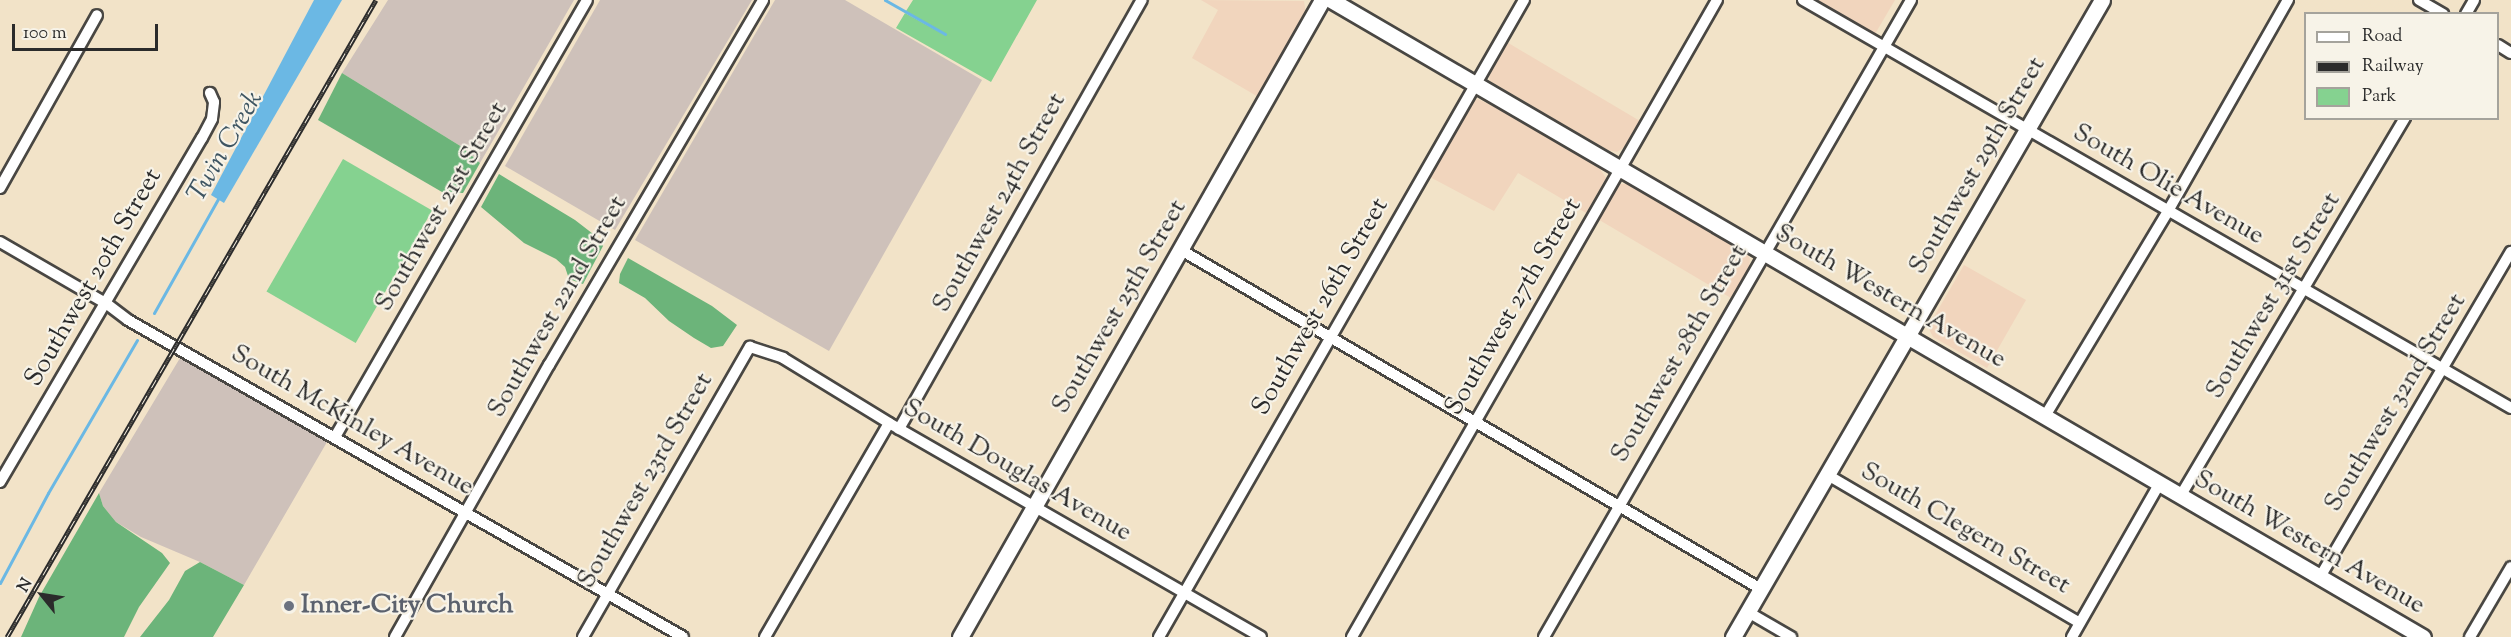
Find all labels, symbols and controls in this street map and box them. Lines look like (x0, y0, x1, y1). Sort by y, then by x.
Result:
scale bar (15, 12, 160, 50)
legend (2304, 12, 2499, 120)
text: 100 m (23, 21, 67, 47)
text: Road (2362, 24, 2402, 50)
street label: Southwest 29th Street (1903, 52, 2053, 280)
text: Railway (2362, 54, 2424, 80)
text: Park (2362, 84, 2396, 110)
water label: Twin Creek (181, 86, 271, 208)
street label: Southwest 24th Street (927, 88, 1073, 318)
street label: Southwest 21st Street (369, 97, 515, 317)
street label: South Olie Avenue (2067, 118, 2269, 252)
street label: Southwest 20th Street (19, 163, 169, 393)
street label: Southwest 31st Street (2200, 187, 2348, 405)
street label: Southwest 22nd Street (482, 191, 634, 423)
street label: Southwest 26th Street (1246, 193, 1396, 421)
street label: Southwest 27th Street (1439, 193, 1589, 421)
street label: Southwest 25th Street (1046, 194, 1194, 420)
street label: South Western Avenue (1769, 218, 2011, 376)
street label: Southwest 28th Street (1605, 240, 1755, 468)
street label: Southwest 32nd Street (2318, 288, 2474, 518)
street label: South McKinley Avenue (225, 339, 479, 503)
street label: Southwest 23rd Street (572, 368, 720, 594)
street label: South Douglas Avenue (897, 393, 1137, 549)
street label: South Clegern Street (1855, 456, 2075, 602)
street label: South Western Avenue (2188, 464, 2430, 622)
north arrow (12, 565, 72, 625)
text: N (13, 574, 39, 597)
place label: Inner-City Church (301, 590, 514, 622)
marker: Inner-City Church (282, 599, 296, 613)

